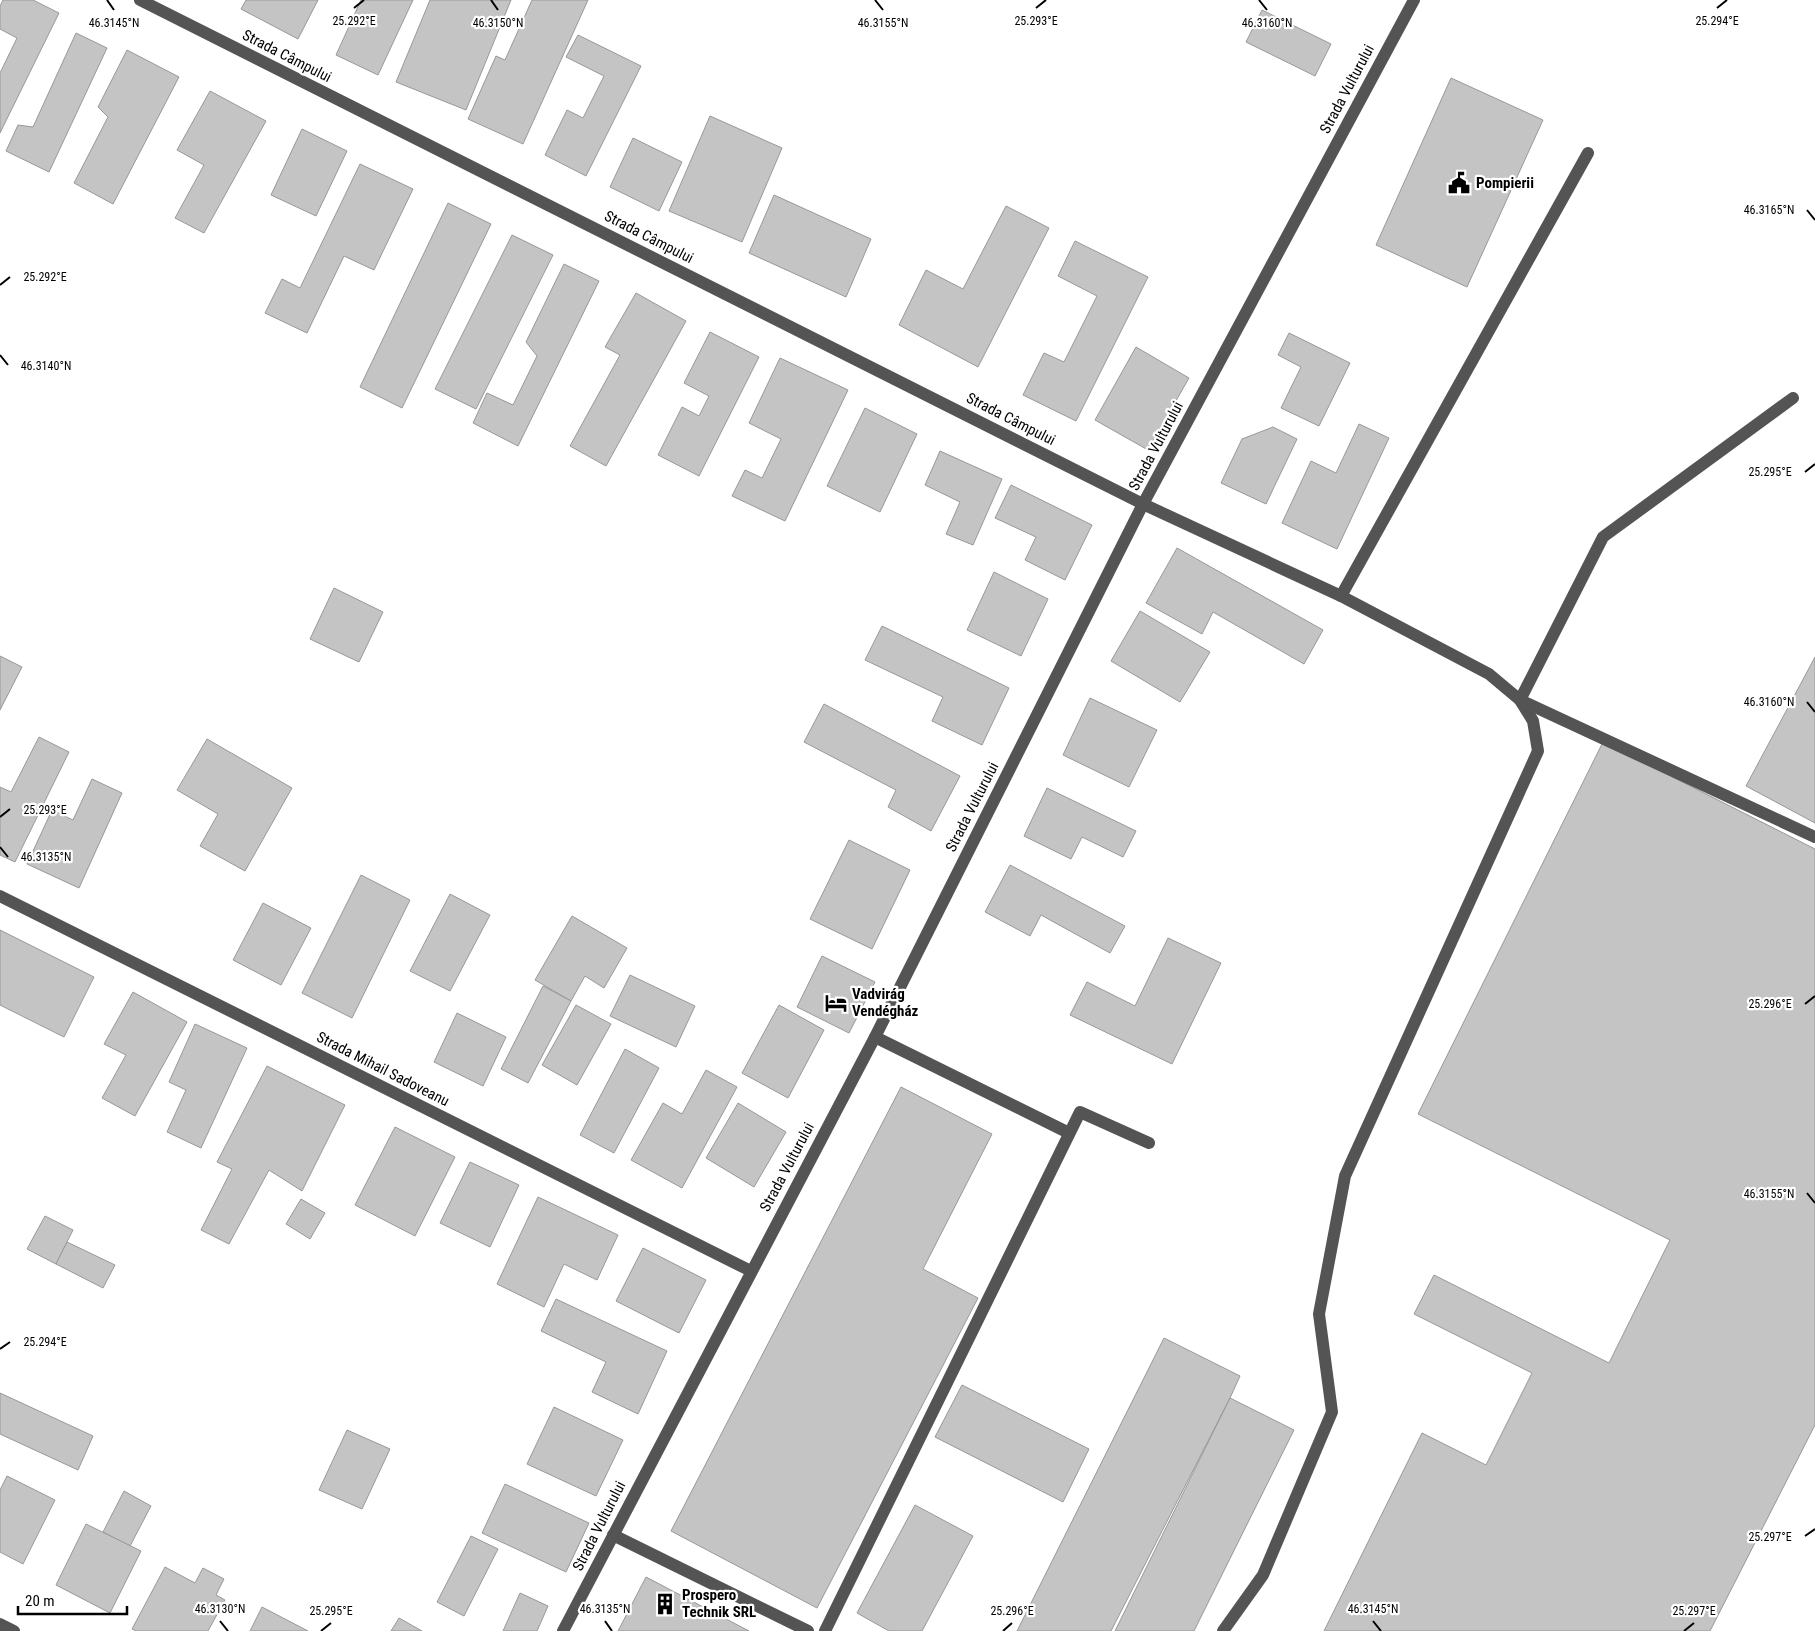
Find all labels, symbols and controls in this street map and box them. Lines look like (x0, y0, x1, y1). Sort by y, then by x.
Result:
text: 25.292°E (332, 14, 376, 28)
text: 25.293°E (1014, 14, 1058, 28)
text: 25.294°E (1695, 14, 1739, 28)
text: 46.3145°N (89, 16, 139, 30)
text: 46.3150°N (473, 16, 523, 30)
text: 46.3155°N (858, 16, 908, 30)
text: 46.3160°N (1242, 16, 1292, 30)
street label: Strada Câmpului (239, 26, 335, 86)
street label: Strada Vulturului (1316, 41, 1378, 137)
public building icon: Pompierii (1446, 170, 1472, 196)
place label: Pompierii (1476, 174, 1534, 192)
text: 46.3165°N (1744, 203, 1794, 217)
street label: Strada Câmpului (601, 207, 697, 267)
text: 25.292°E (23, 270, 67, 284)
text: 46.3140°N (21, 359, 71, 373)
street label: Strada Câmpului (963, 389, 1059, 449)
street label: Strada Vulturului (1125, 398, 1187, 494)
text: 25.295°E (1748, 465, 1792, 479)
text: 46.3160°N (1744, 695, 1794, 709)
street label: Strada Vulturului (942, 759, 1002, 855)
text: 25.293°E (23, 803, 67, 817)
text: 46.3135°N (21, 850, 71, 864)
place label: Vadvirág Vendégház (852, 985, 919, 1020)
hotel icon: Vadvirág Vendégház (823, 990, 849, 1016)
text: 25.296°E (1748, 997, 1792, 1011)
street label: Strada Mihail Sadoveanu (314, 1028, 452, 1110)
street label: Strada Vulturului (756, 1119, 818, 1215)
text: 46.3155°N (1744, 1187, 1794, 1201)
text: 25.294°E (23, 1335, 67, 1349)
street label: Strada Vulturului (569, 1478, 629, 1574)
text: 25.297°E (1748, 1530, 1792, 1544)
scale bar (18, 1584, 126, 1616)
place label: Prospero Technik SRL (682, 1586, 756, 1621)
building icon: Prospero Technik SRL (652, 1591, 678, 1617)
text: 20 m (25, 1592, 55, 1610)
text: 46.3130°N (195, 1602, 245, 1616)
text: 46.3135°N (580, 1602, 630, 1616)
text: 46.3145°N (1348, 1602, 1398, 1616)
text: 25.295°E (309, 1604, 353, 1618)
text: 25.296°E (990, 1604, 1034, 1618)
text: 25.297°E (1672, 1604, 1716, 1618)

